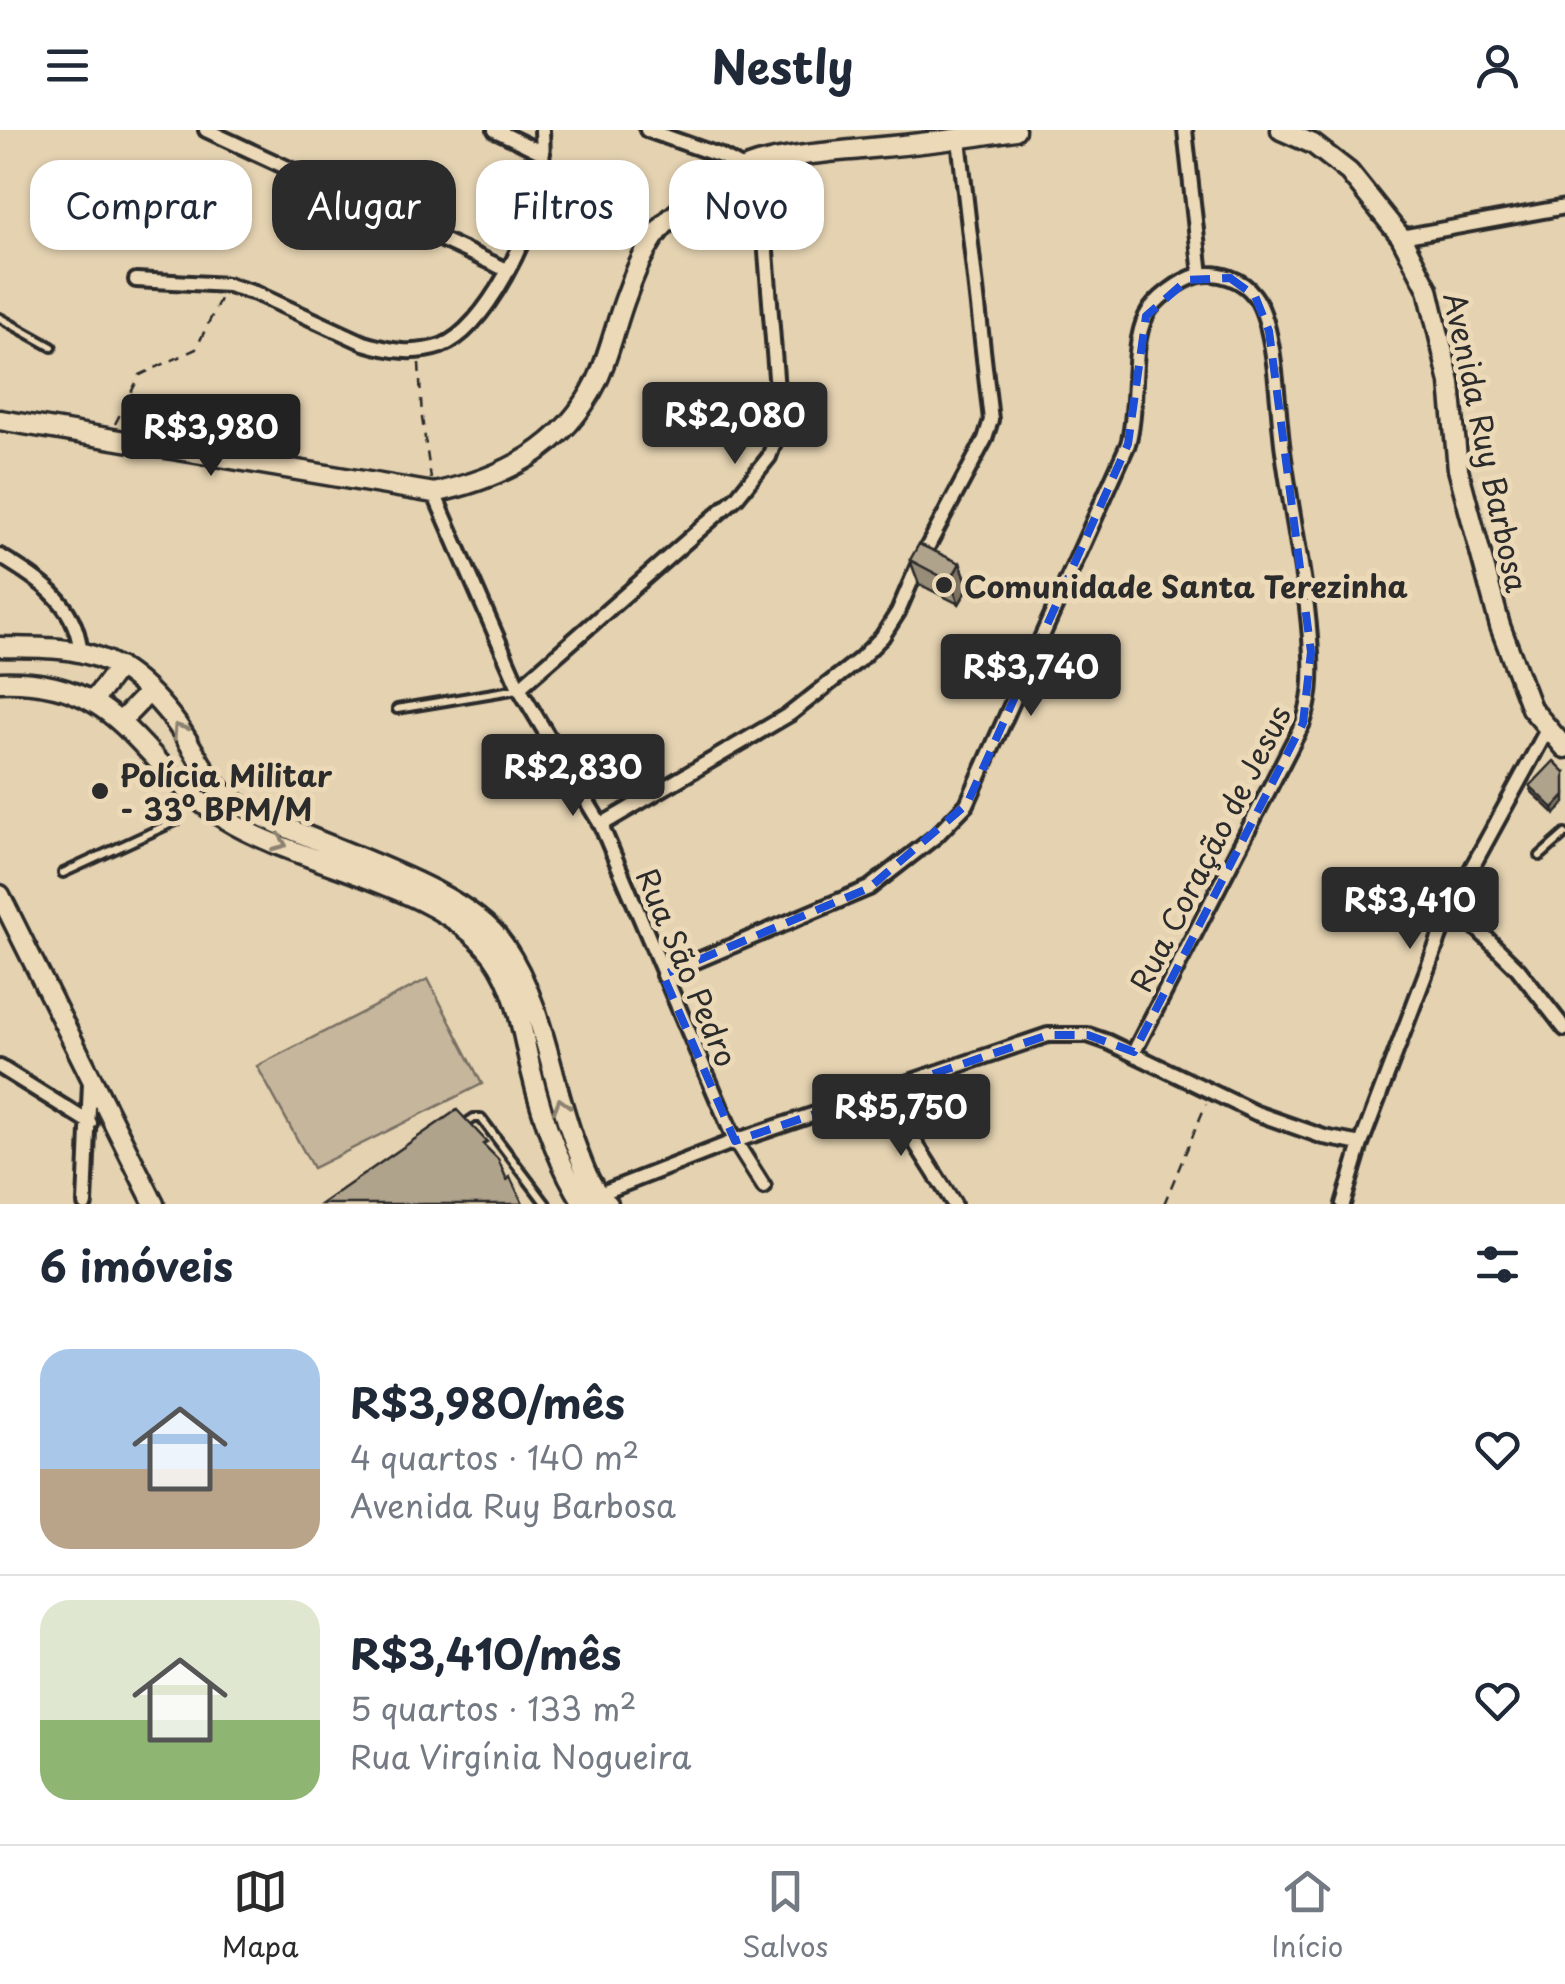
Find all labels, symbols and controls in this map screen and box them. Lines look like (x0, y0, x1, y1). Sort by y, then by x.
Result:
text: Nestly (712, 31, 853, 99)
icon: menu (40, 38, 95, 93)
icon: person (1470, 38, 1525, 93)
chip: Comprar (30, 160, 252, 250)
chip: Alugar (272, 160, 456, 250)
chip: Filtros (476, 160, 649, 250)
chip: Novo (669, 160, 824, 250)
street label: Avenida Ruy Barbosa (1433, 288, 1541, 596)
pin: R$2,080 (643, 382, 827, 467)
text: R$2,080 (664, 390, 806, 438)
pin: R$3,980 (119, 394, 303, 479)
text: R$3,980 (143, 402, 279, 450)
place label: Comunidade Santa Terezinha (964, 563, 1409, 608)
marker: Comunidade Santa Terezinha (933, 574, 955, 596)
pin: R$3,740 (939, 634, 1123, 719)
text: R$3,740 (963, 642, 1099, 690)
street label: Rua Coração de Jesus (1117, 697, 1301, 999)
one-way arrow (173, 722, 192, 740)
pin: R$2,830 (481, 734, 665, 819)
text: R$2,830 (504, 742, 642, 790)
place label: Polícia Militar - 33º BPM/M (120, 752, 333, 831)
marker: Polícia Militar - 33º BPM/M (89, 780, 111, 802)
one-way arrow (269, 831, 287, 851)
street label: Rua São Pedro (626, 861, 750, 1073)
pin: R$3,410 (1318, 867, 1502, 952)
text: R$3,410 (1344, 875, 1476, 923)
pin: R$5,750 (809, 1074, 993, 1159)
text: R$5,750 (834, 1082, 968, 1130)
one-way arrow (552, 1097, 573, 1114)
text: 6 imóveis (40, 1233, 233, 1296)
icon: filters (1470, 1237, 1525, 1292)
text: R$3,980/mês (350, 1370, 625, 1433)
icon: home (120, 1389, 240, 1509)
icon: heart (1470, 1422, 1525, 1477)
text: 4 quartos · 140 m² (350, 1433, 639, 1481)
text: Avenida Ruy Barbosa (350, 1481, 676, 1529)
text: R$3,410/mês (350, 1621, 621, 1684)
icon: home (120, 1640, 240, 1760)
icon: heart (1470, 1673, 1525, 1728)
text: 5 quartos · 133 m² (350, 1684, 637, 1732)
text: Rua Virgínia Nogueira (350, 1732, 691, 1780)
tab: Mapa (222, 1864, 299, 1967)
tab: Salvos (742, 1864, 828, 1967)
tab: Início (1271, 1864, 1343, 1967)

